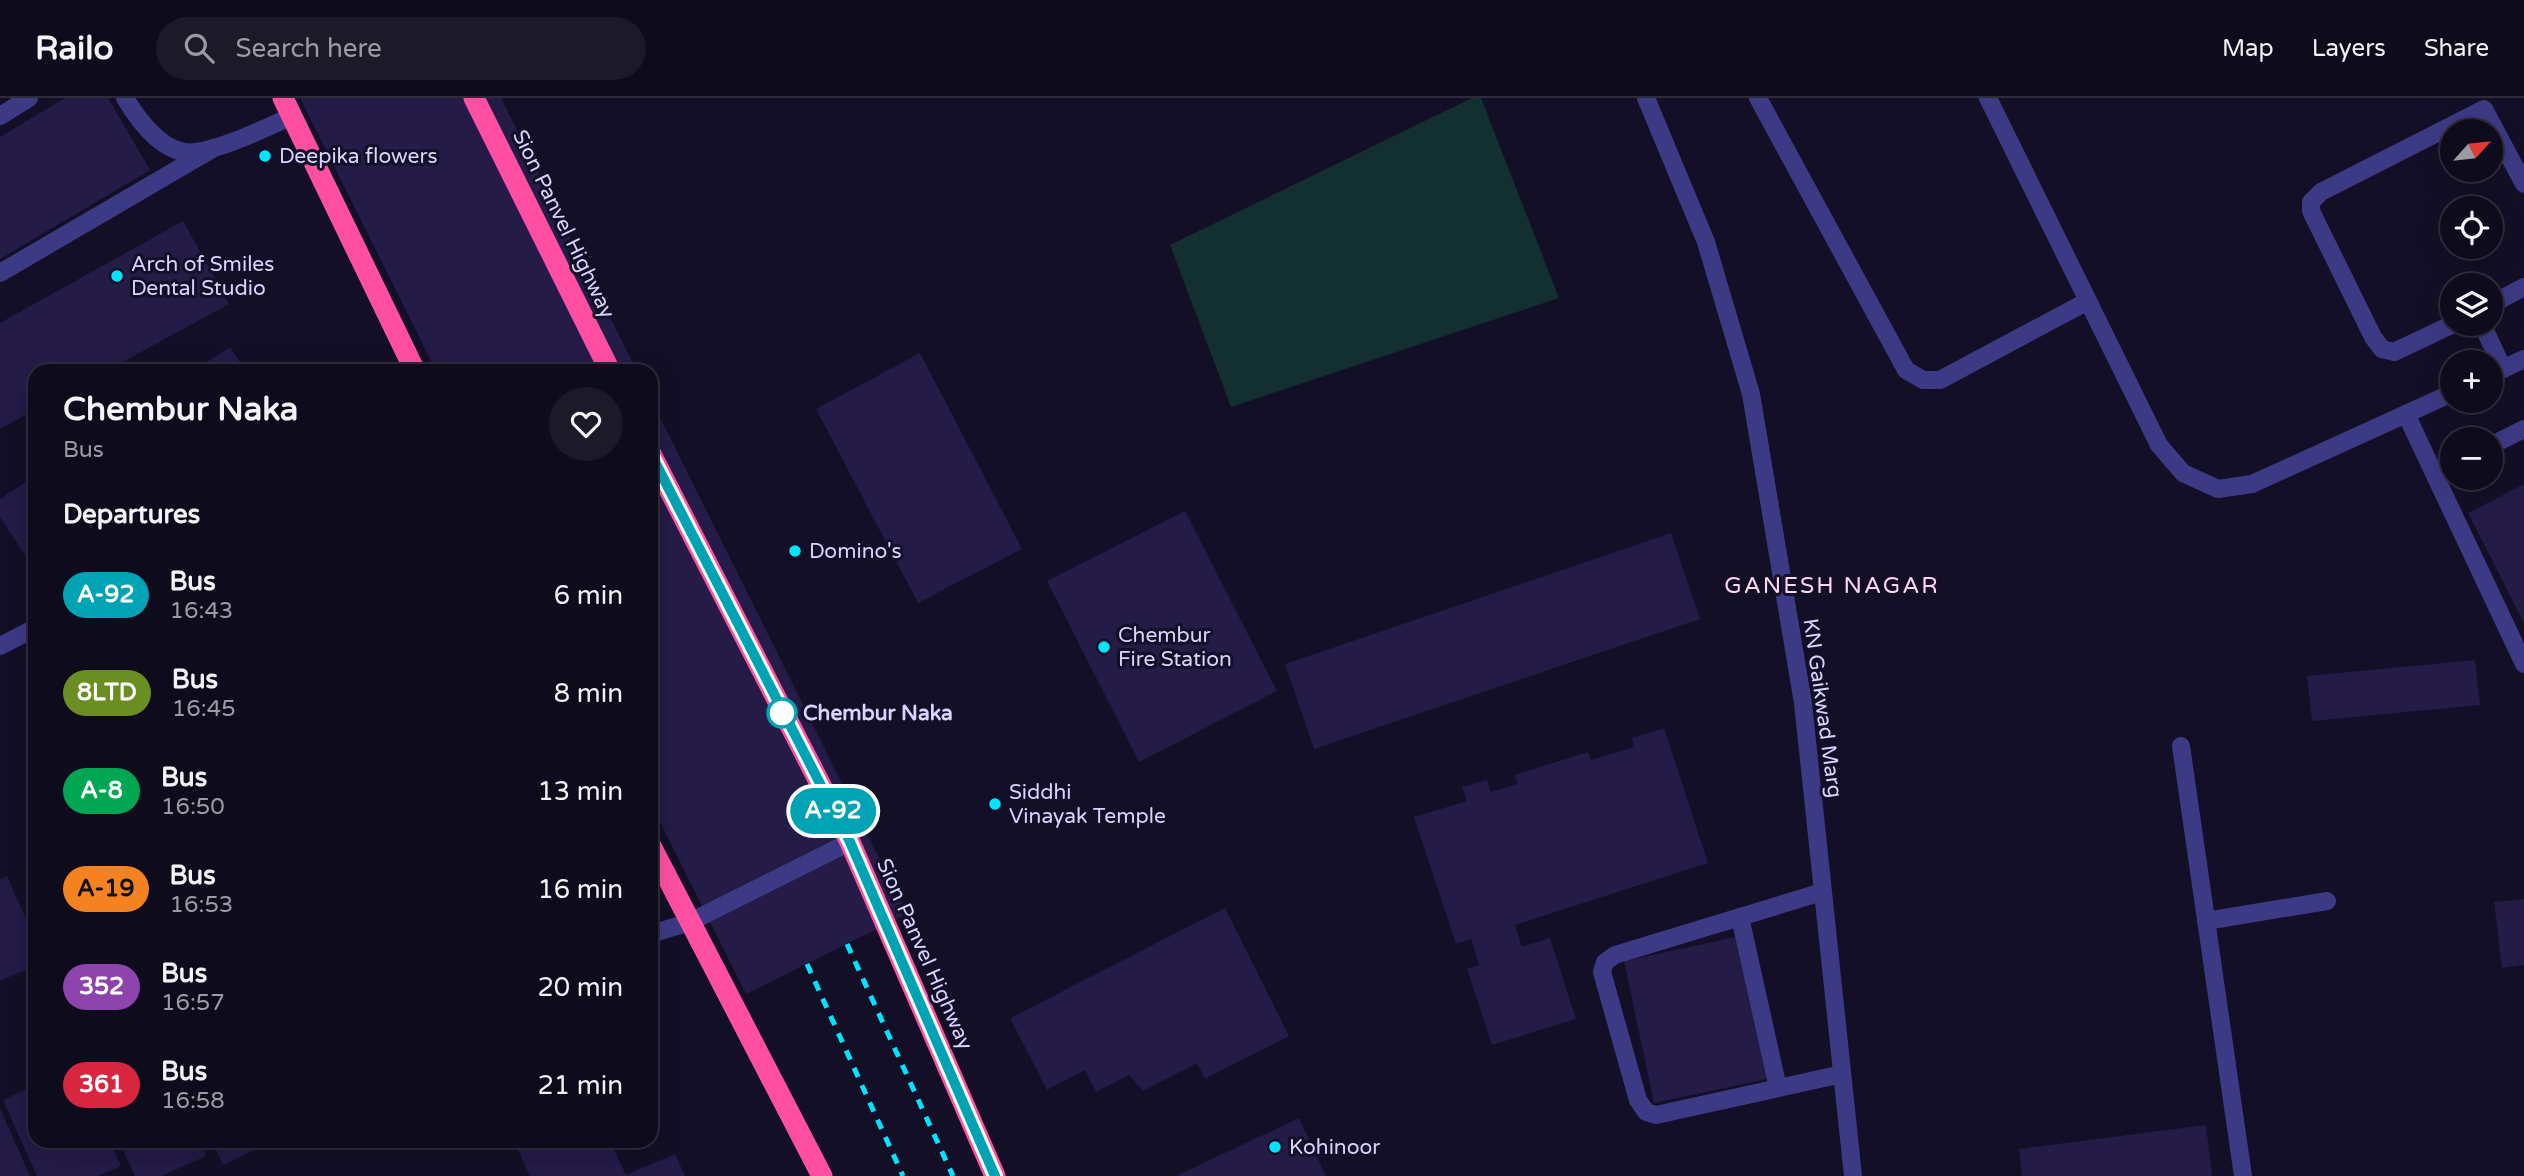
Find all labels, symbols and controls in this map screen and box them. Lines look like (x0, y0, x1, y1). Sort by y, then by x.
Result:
search box (156, 17, 646, 80)
text: Railo (35, 29, 114, 68)
icon: search (180, 29, 218, 67)
text: Search here (236, 33, 382, 64)
text: Map (2222, 34, 2274, 63)
text: Layers (2312, 34, 2386, 63)
text: Share (2424, 34, 2489, 63)
north arrow (2440, 119, 2502, 182)
map controls (2440, 119, 2503, 490)
street label: Sion Panvel Highway (507, 126, 620, 323)
place label: Deepika flowers (279, 144, 438, 169)
marker: Deepika flowers (257, 148, 273, 164)
button: locate (2440, 196, 2503, 259)
place label: Arch of Smiles Dental Studio (131, 252, 274, 301)
marker: Arch of Smiles Dental Studio (109, 268, 125, 284)
button: layers (2440, 273, 2503, 336)
button: + (2440, 350, 2503, 413)
button: heart (549, 387, 623, 461)
text: Chembur Naka (63, 390, 298, 429)
button: − (2440, 427, 2503, 490)
text: Bus (63, 436, 104, 464)
text: Departures (63, 499, 200, 530)
place label: Domino's (809, 539, 902, 564)
marker: Domino's (787, 543, 803, 559)
text: Bus (170, 566, 216, 597)
district label: GANESH NAGAR (1724, 572, 1940, 600)
text: A-92 (77, 580, 135, 609)
text: 6 min (554, 580, 623, 611)
text: 16:43 (170, 597, 233, 625)
street label: KN Gaikwad Marg (1798, 617, 1847, 799)
place label: Chembur Fire Station (1118, 623, 1232, 672)
marker: Chembur Fire Station (1096, 639, 1112, 655)
text: Bus (172, 664, 218, 695)
text: 8LTD (77, 678, 137, 707)
text: 8 min (554, 678, 623, 709)
text: 16:45 (172, 695, 236, 723)
marker: Chembur Naka (767, 698, 797, 728)
place label: Chembur Naka (803, 701, 953, 726)
text: Bus (161, 762, 207, 793)
text: A-8 (80, 776, 123, 805)
text: 13 min (537, 776, 623, 807)
place label: Siddhi Vinayak Temple (1009, 780, 1166, 829)
line badge: A-92 (784, 788, 882, 834)
text: 16:50 (161, 793, 225, 821)
text: A-92 (804, 796, 862, 825)
marker: Siddhi Vinayak Temple (987, 796, 1003, 812)
street label: Sion Panvel Highway (871, 855, 978, 1054)
text: Bus (170, 860, 216, 891)
text: A-19 (77, 874, 135, 903)
text: 16 min (537, 874, 623, 905)
text: 16:53 (170, 891, 233, 919)
text: Bus (161, 958, 207, 989)
text: 352 (79, 972, 124, 1001)
text: 20 min (537, 972, 623, 1003)
text: 16:57 (161, 989, 225, 1017)
text: Bus (161, 1056, 207, 1087)
text: 361 (79, 1070, 124, 1099)
text: 21 min (537, 1070, 623, 1101)
text: 16:58 (161, 1087, 225, 1115)
place label: Kohinoor (1289, 1135, 1380, 1160)
marker: Kohinoor (1267, 1139, 1283, 1155)

